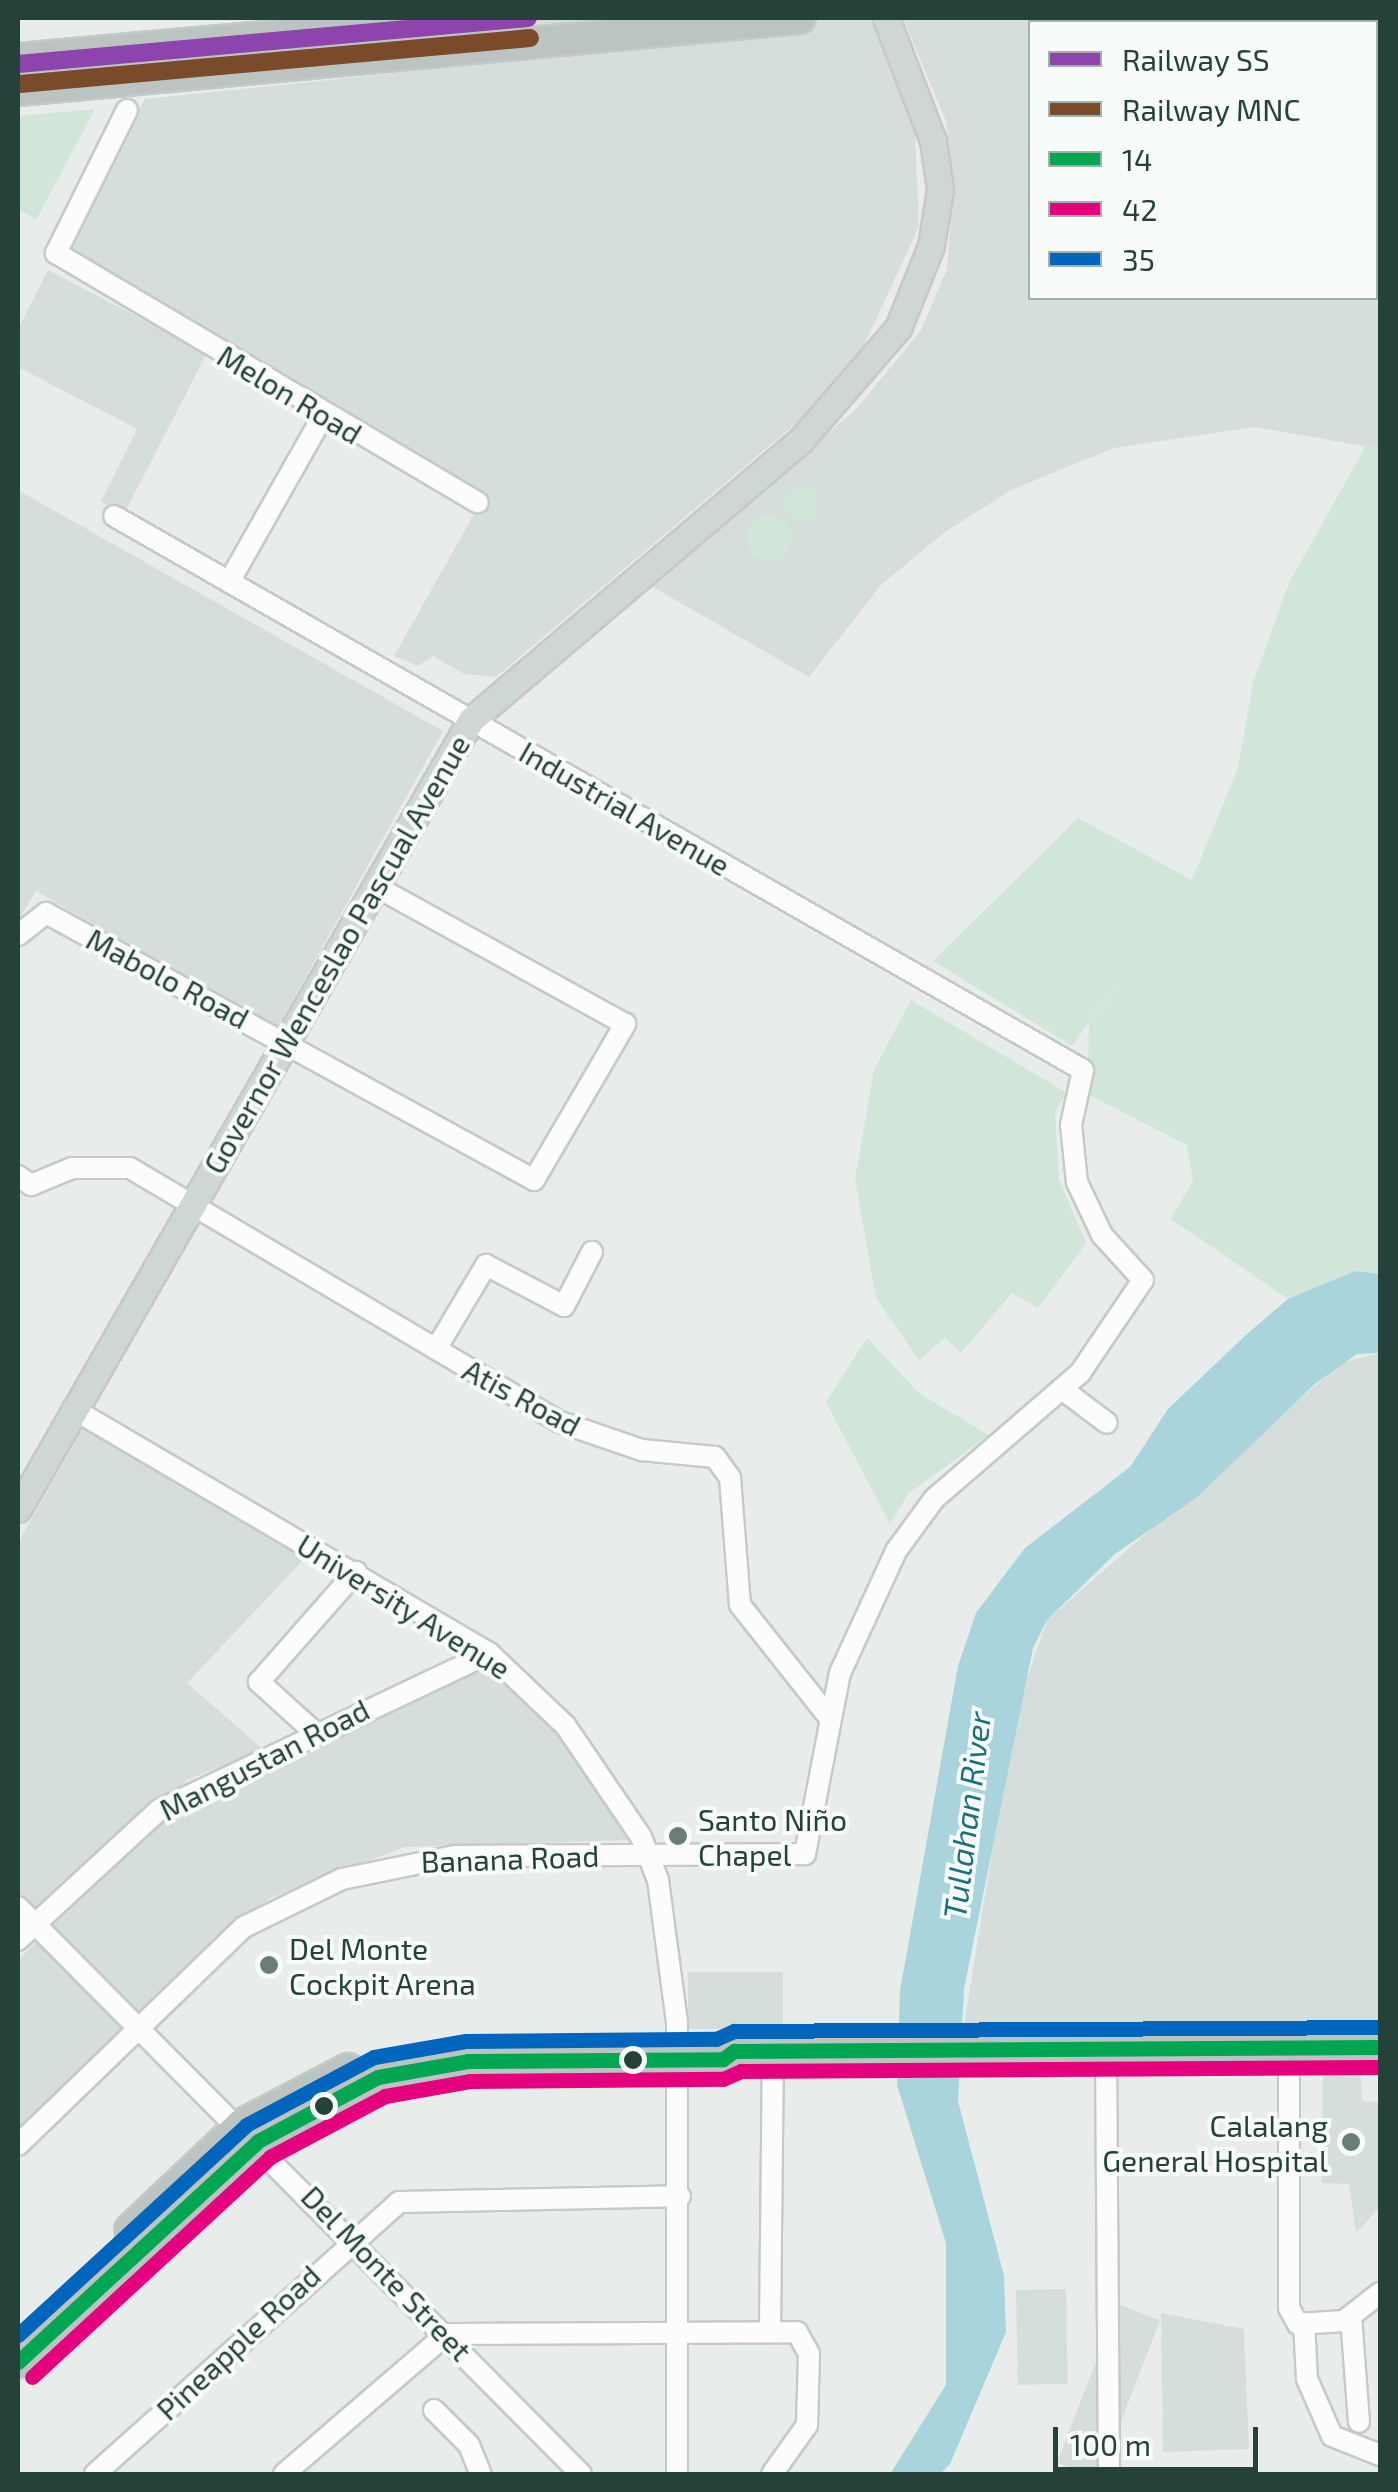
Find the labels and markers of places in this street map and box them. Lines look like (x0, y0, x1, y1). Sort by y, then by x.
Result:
place label: Santo Niño Chapel (698, 1801, 847, 1872)
marker: Santo Niño Chapel (667, 1825, 689, 1847)
place label: Del Monte Cockpit Arena (289, 1930, 476, 2000)
marker: Del Monte Cockpit Arena (258, 1954, 280, 1976)
unlabelled marker (623, 2050, 643, 2070)
unlabelled marker (314, 2096, 334, 2116)
place label: Calalang General Hospital (1101, 2107, 1328, 2178)
marker: Calalang General Hospital (1338, 2129, 1364, 2155)

